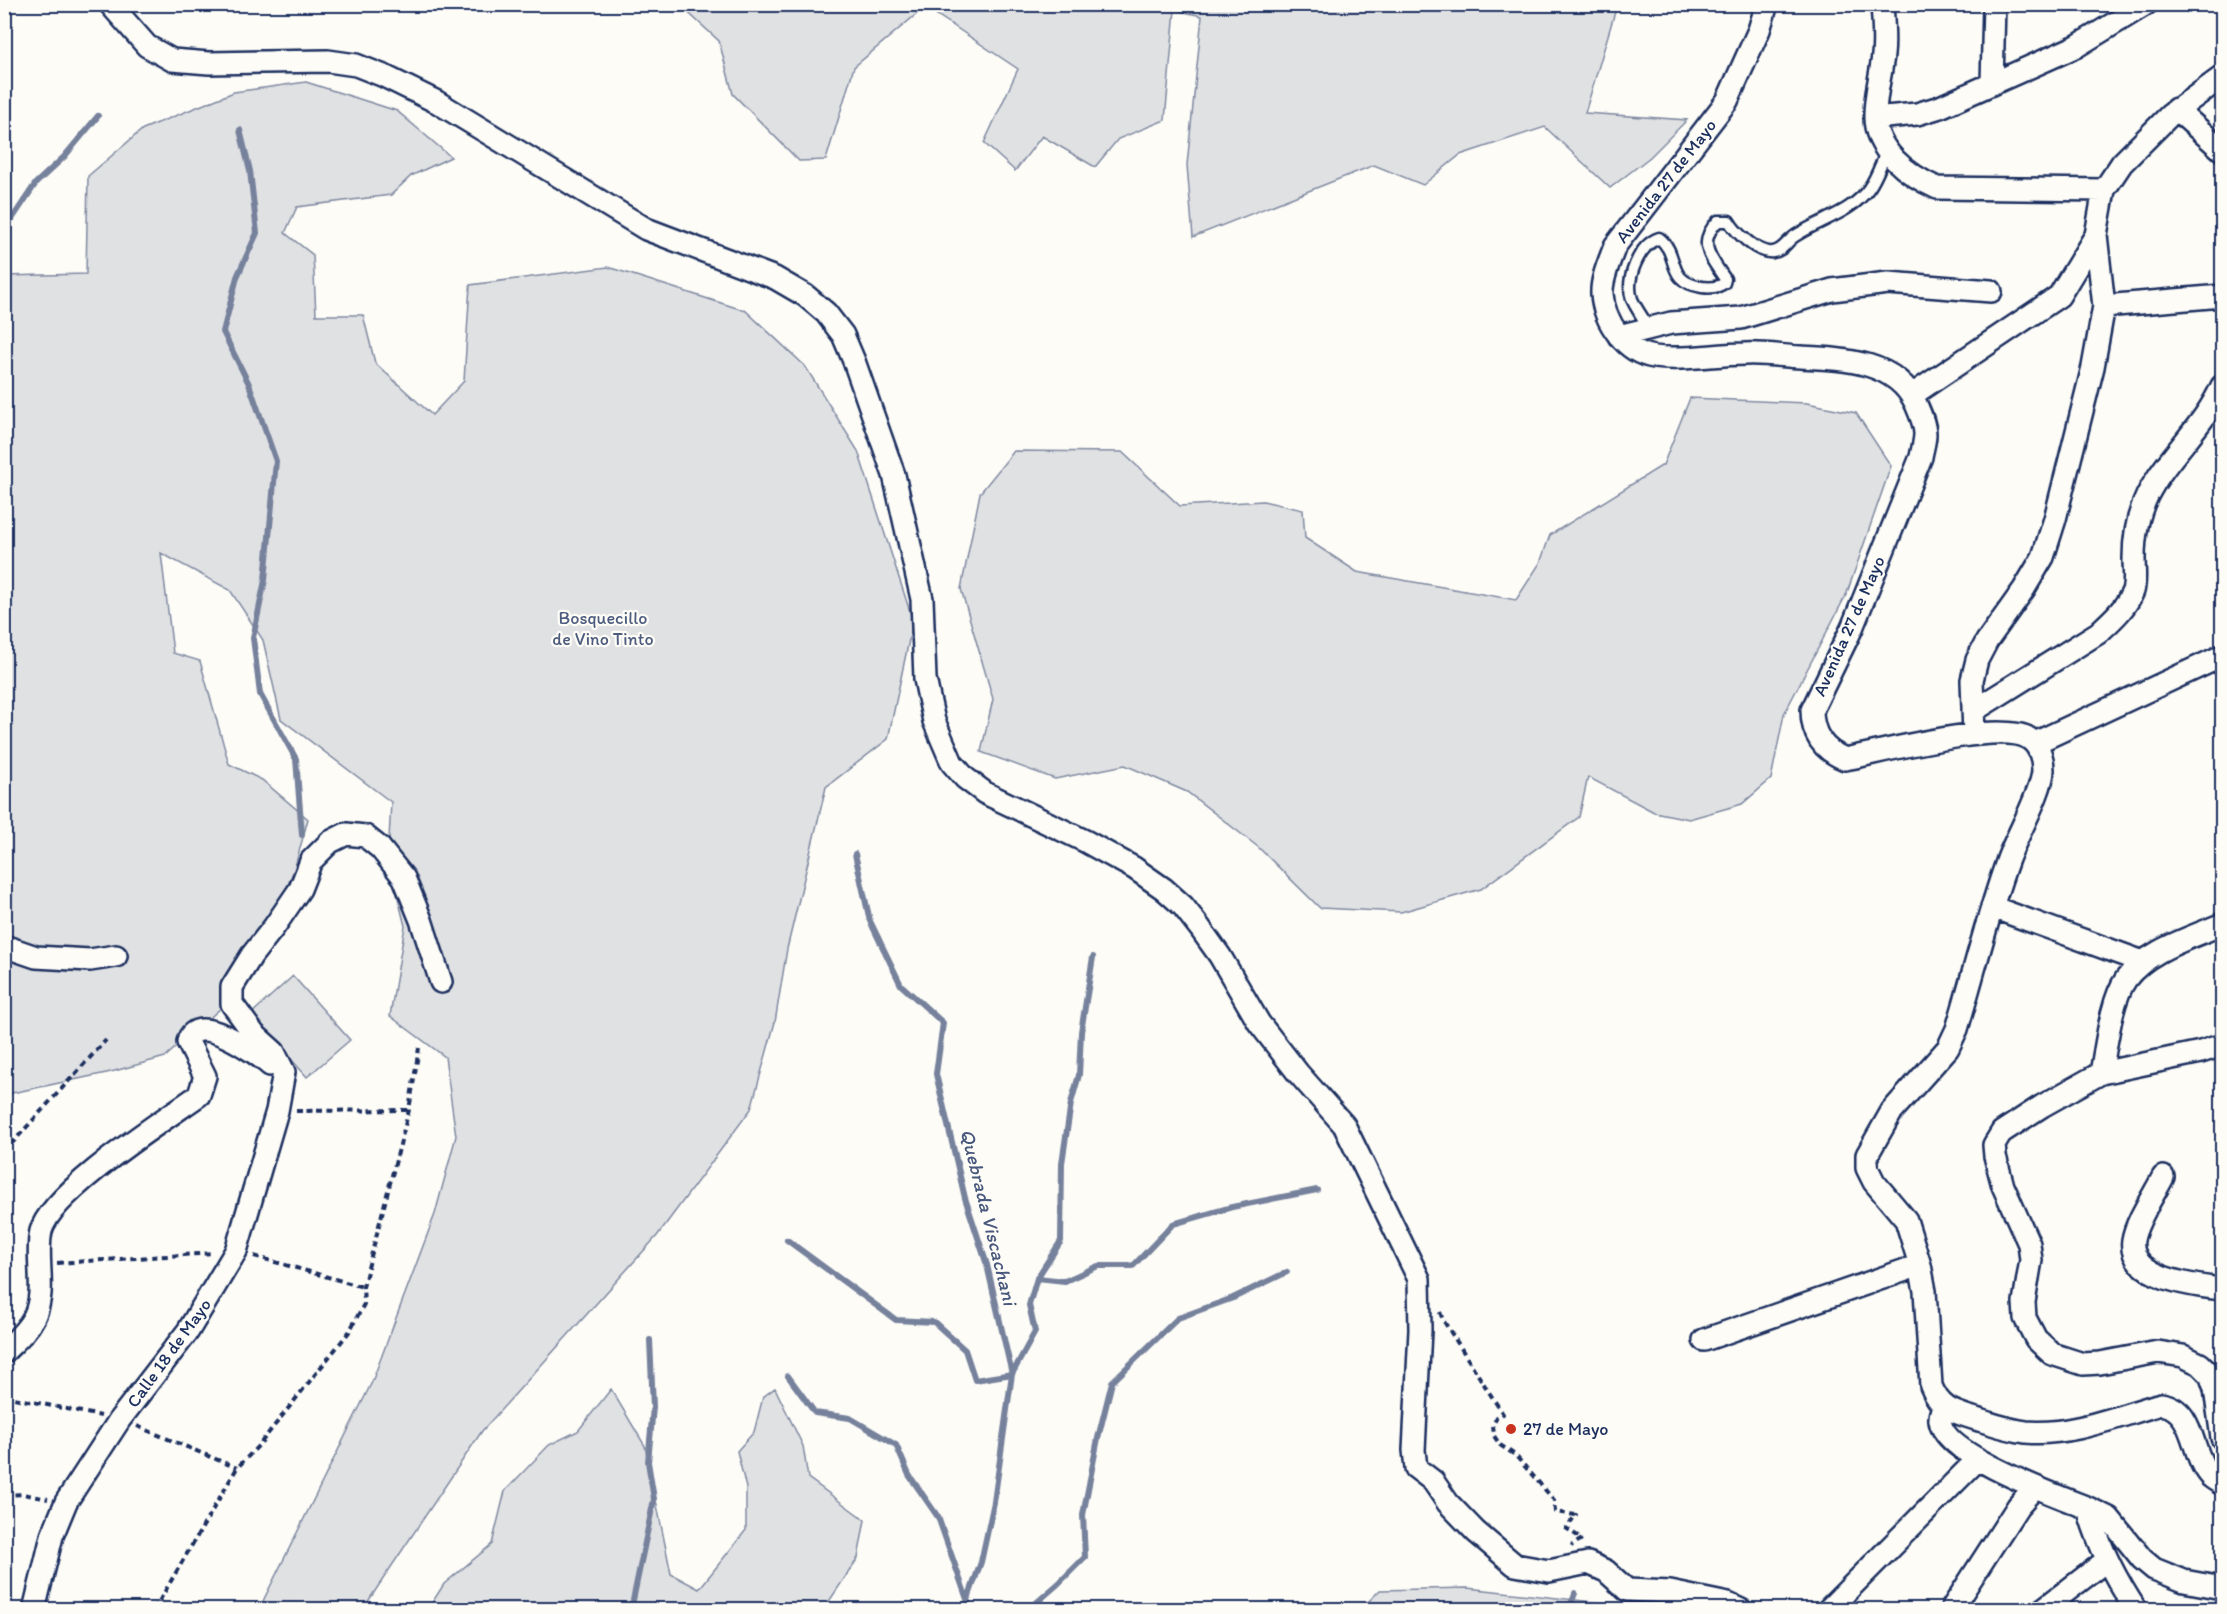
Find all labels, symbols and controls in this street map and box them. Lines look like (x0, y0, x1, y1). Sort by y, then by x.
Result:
street label: Avenida 27 de Mayo (1611, 115, 1721, 247)
street label: Avenida 27 de Mayo (1808, 553, 1890, 699)
park label: Bosquecillo de Vino Tinto (552, 607, 654, 650)
water label: Quebrada Viscachani (955, 1126, 1023, 1309)
street label: Calle 18 de Mayo (122, 1294, 216, 1412)
place label: 27 de Mayo (1523, 1418, 1609, 1440)
marker: 27 de Mayo (1504, 1422, 1518, 1436)

